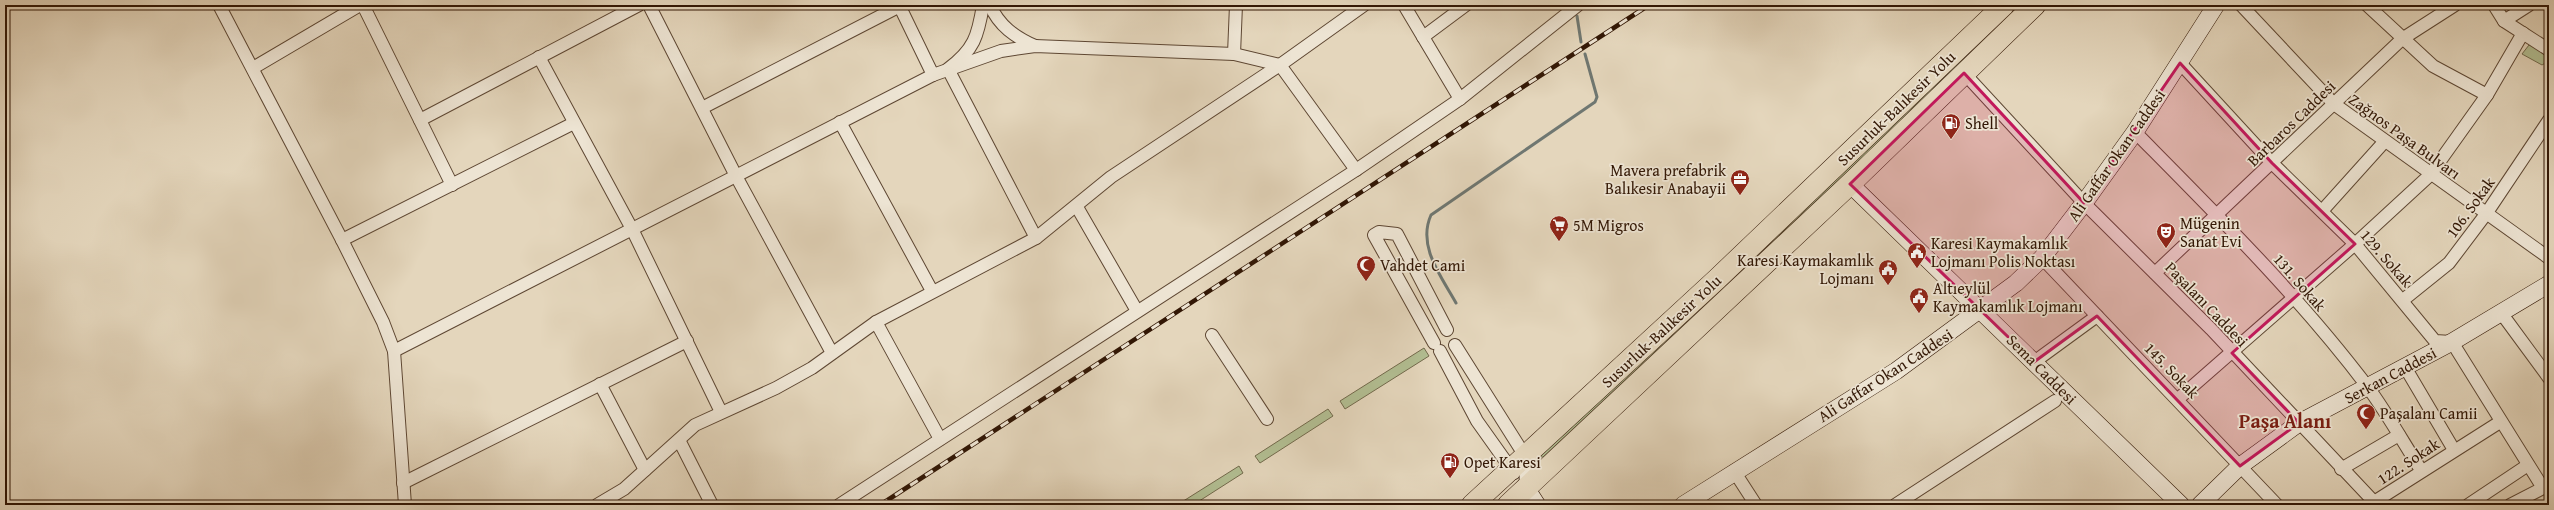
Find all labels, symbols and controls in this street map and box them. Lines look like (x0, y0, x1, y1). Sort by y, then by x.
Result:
street label: Susurluk-Balıkesir Yolu (1831, 45, 1961, 171)
street label: Barbaros Caddesi (2241, 74, 2341, 172)
street label: Ali Gaffar Okan Caddesi (2061, 84, 2171, 226)
street label: Zağnos Paşa Bulvarı (2344, 87, 2466, 185)
place label: Shell (1965, 111, 1999, 135)
fuel station icon: Shell (1940, 112, 1962, 140)
place label: Mavera prefabrik Balıkesir Anabayii (1605, 158, 1727, 200)
office icon: Mavera prefabrik Balıkesir Anabayii (1729, 168, 1751, 196)
street label: 106. Sokak (2440, 171, 2501, 242)
place label: Mügenin Sanat Evi (2180, 211, 2242, 253)
place label: 5M Migros (1573, 213, 1644, 237)
supermarket icon: 5M Migros (1548, 214, 1570, 242)
theatre icon: Mügenin Sanat Evi (2155, 221, 2177, 249)
street label: 129. Sokak (2355, 224, 2420, 293)
place label: Karesi Kaymakamlık Lojmanı Polis Noktası (1931, 231, 2076, 273)
public building icon: Karesi Kaymakamlık Lojmanı Polis Noktası (1906, 241, 1928, 269)
place label: Karesi Kaymakamlık Lojmanı (1737, 248, 1875, 290)
street label: 131. Sokak (2268, 248, 2333, 317)
place label: Vahdet Cami (1380, 253, 1466, 277)
mosque icon: Vahdet Cami (1355, 254, 1377, 282)
street label: Paşalanı Caddesi (2160, 256, 2254, 353)
public building icon: Karesi Kaymakamlık Lojmanı (1877, 258, 1899, 286)
street label: Susurluk-Balıkesir Yolu (1596, 269, 1727, 393)
place label: Altıeylül Kaymakamlık Lojmanı (1933, 276, 2083, 318)
public building icon: Altıeylül Kaymakamlık Lojmanı (1908, 286, 1930, 314)
street label: Ali Gaffar Okan Caddesi (1813, 322, 1958, 428)
street label: Sema Caddesi (2001, 328, 2083, 410)
street label: 145. Sokak (2139, 336, 2206, 404)
street label: Serkan Caddesi (2339, 340, 2441, 409)
place label: Paşalanı Camii (2380, 401, 2478, 425)
mosque icon: Paşalanı Camii (2355, 402, 2377, 430)
district label: Paşa Alanı (2239, 406, 2331, 435)
street label: 122. Sokak (2372, 431, 2445, 490)
place label: Opet Karesi (1464, 450, 1541, 474)
fuel station icon: Opet Karesi (1439, 451, 1461, 479)

